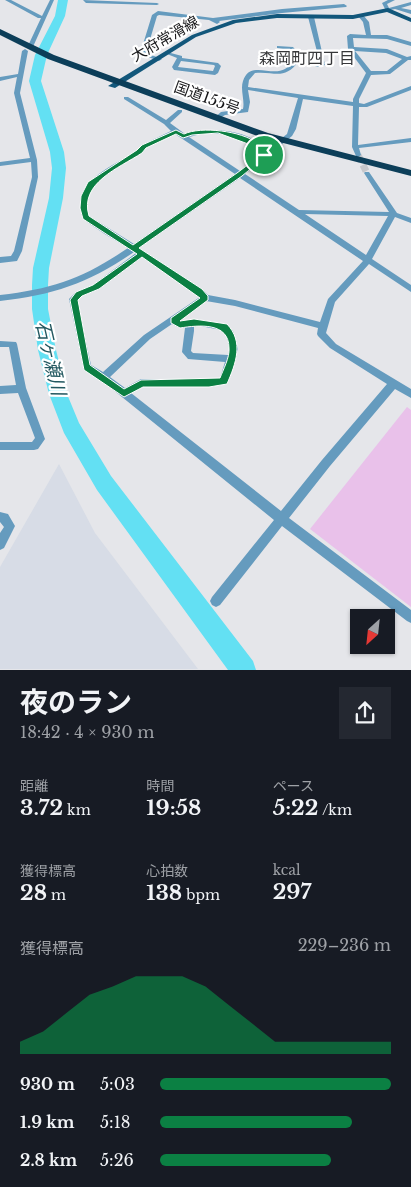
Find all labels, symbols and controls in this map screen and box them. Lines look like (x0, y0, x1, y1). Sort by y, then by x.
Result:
street label: 大府常滑線 (128, 12, 202, 66)
district label: 森岡町四丁目 (259, 48, 355, 68)
street label: 国道155号 (172, 77, 243, 118)
pin (243, 134, 285, 176)
icon: arrive (250, 141, 278, 169)
water label: 石ヶ瀬川 (31, 318, 71, 400)
north arrow (350, 609, 395, 654)
map controls (350, 609, 395, 654)
text: 夜のラン (20, 685, 132, 720)
button: share (339, 687, 391, 739)
text: 18:42 · 4 × 930 m (20, 722, 155, 742)
text: 距離 (20, 777, 48, 795)
text: 時間 (146, 777, 174, 795)
text: ペース (273, 777, 314, 795)
text: 3.72 (20, 795, 63, 821)
text: 19:58 (146, 795, 201, 821)
text: 5:22 (273, 795, 318, 821)
text: km (63, 801, 91, 819)
text: /km (318, 801, 352, 819)
text: kcal (273, 861, 301, 879)
text: 獲得標高 (20, 862, 76, 880)
text: 心拍数 (146, 862, 188, 880)
text: 297 (273, 879, 311, 905)
text: 28 (20, 880, 47, 906)
text: 138 (146, 880, 182, 906)
text: m (47, 886, 66, 904)
text: bpm (182, 886, 220, 904)
text: 229–236 m (298, 935, 391, 955)
text: 獲得標高 (20, 938, 84, 958)
text: 930 m (20, 1074, 75, 1094)
text: 5:03 (100, 1074, 135, 1094)
text: 1.9 km (20, 1112, 75, 1132)
text: 5:18 (100, 1112, 130, 1132)
text: 2.8 km (20, 1150, 77, 1170)
text: 5:26 (100, 1150, 134, 1170)

